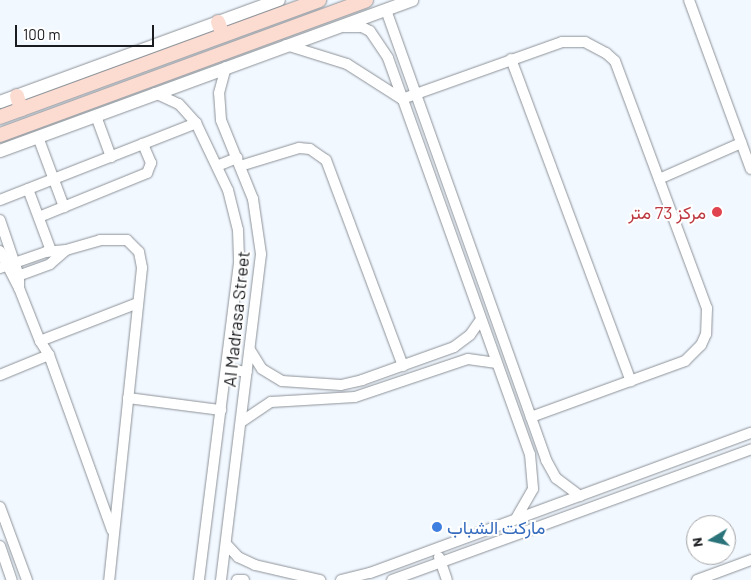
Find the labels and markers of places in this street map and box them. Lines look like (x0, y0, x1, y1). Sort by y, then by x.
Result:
place label: مركز 73 متر (628, 201, 706, 223)
marker: مركز 73 متر (710, 205, 724, 219)
place label: ماركت الشباب (447, 516, 545, 538)
marker: ماركت الشباب (431, 521, 443, 533)

